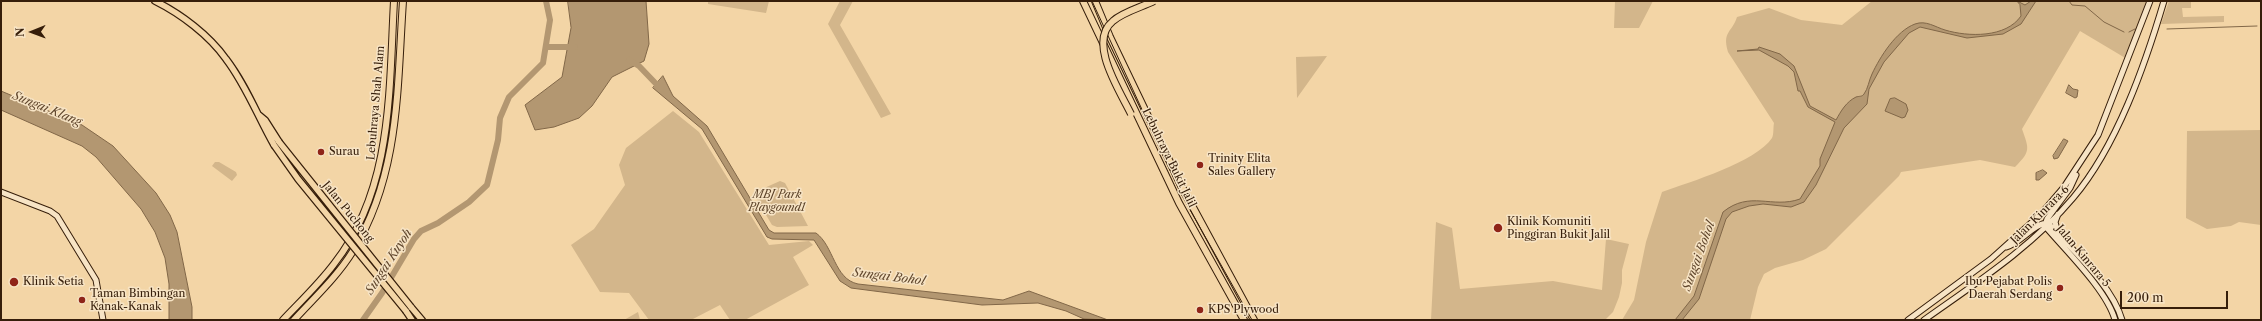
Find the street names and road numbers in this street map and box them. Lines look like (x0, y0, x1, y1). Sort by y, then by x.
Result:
street label: Lebuhraya Shah Alam (364, 45, 388, 161)
street label: Lebuhraya Bukit Jalil (1139, 106, 1199, 210)
street label: Jalan Puchong (319, 179, 377, 245)
street label: Jalan Kinrara 6 (2008, 183, 2072, 247)
street label: Jalan Kinrara 5 (2053, 222, 2113, 290)

